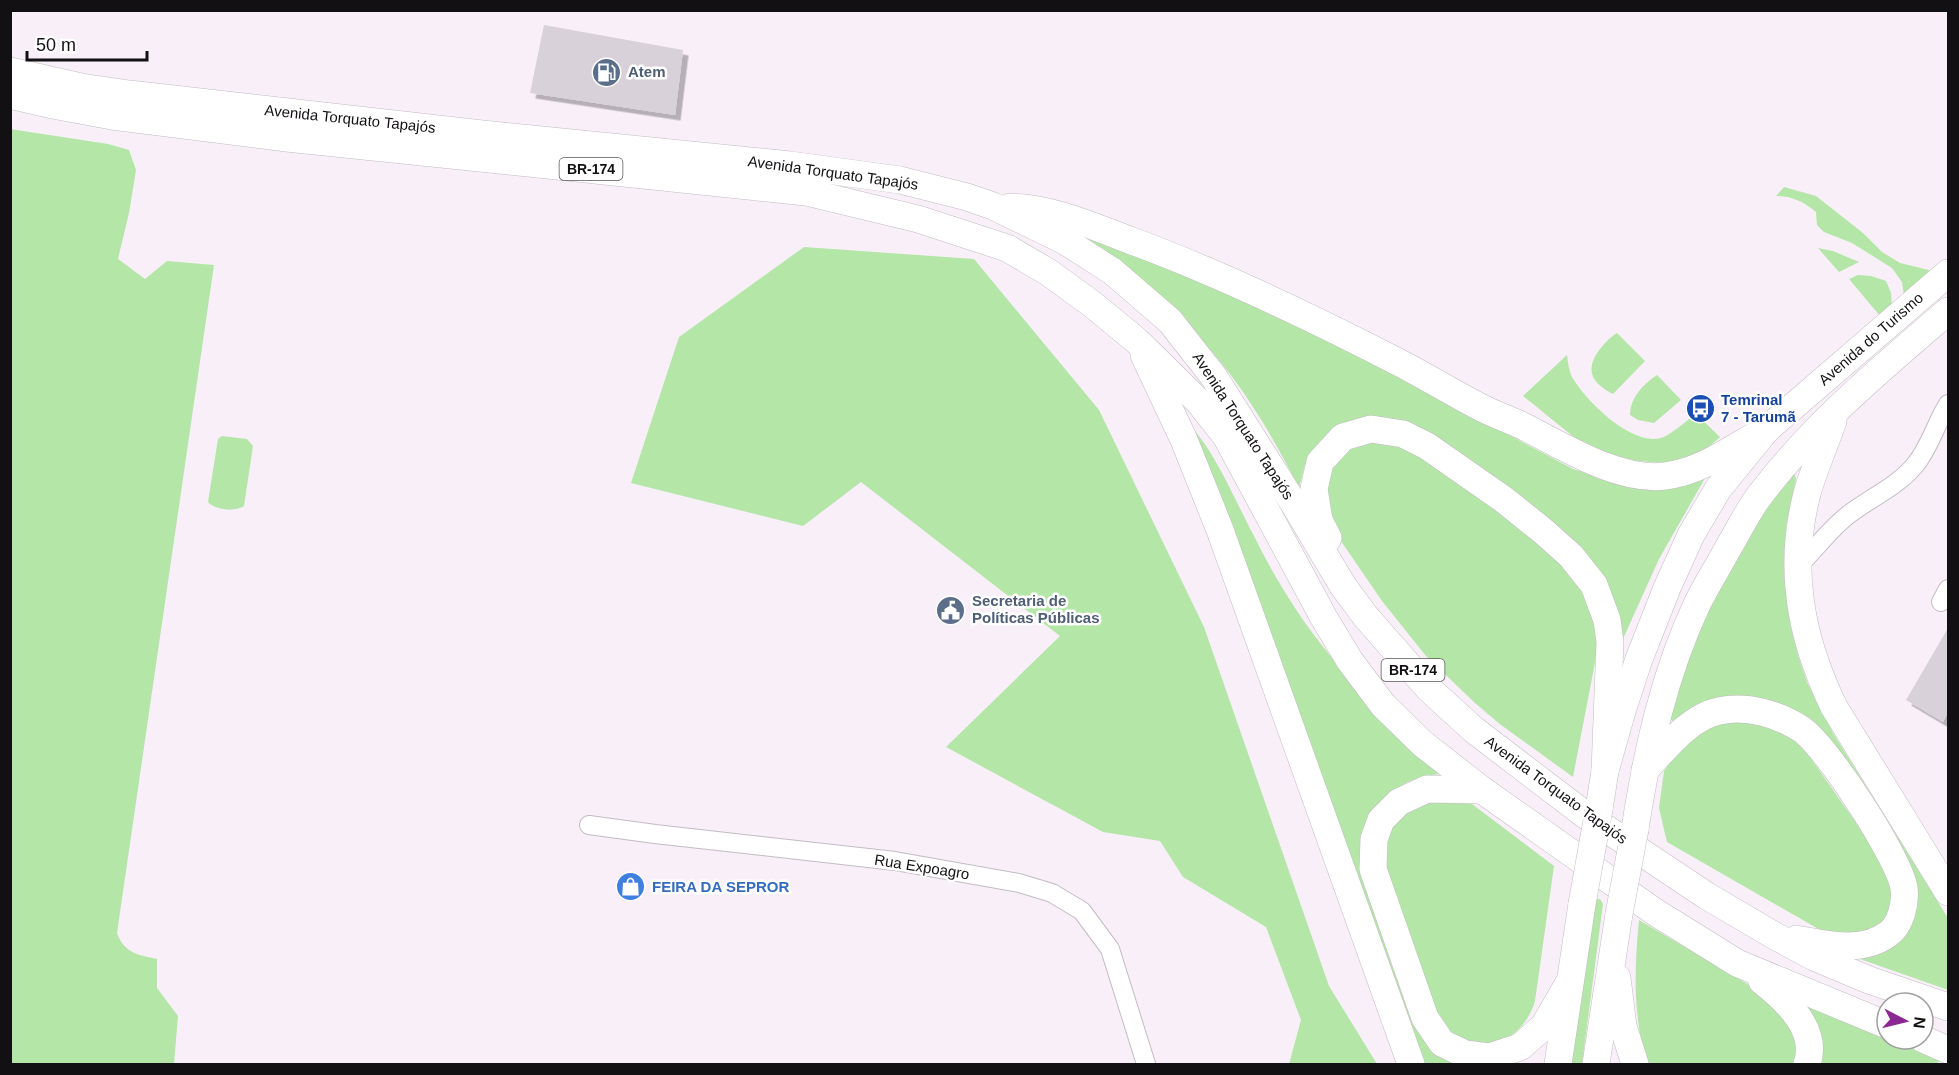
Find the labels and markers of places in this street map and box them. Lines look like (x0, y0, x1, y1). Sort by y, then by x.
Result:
fuel station icon: Atem (591, 56, 623, 88)
place label: Atem (628, 63, 666, 80)
place label: Temrinal 7 - Tarumã (1721, 391, 1796, 425)
bus stop icon: Temrinal 7 - Tarumã (1684, 393, 1716, 425)
place label: Secretaria de Políticas Públicas (972, 592, 1100, 626)
public building icon: Secretaria de Políticas Públicas (935, 594, 967, 626)
shop icon: FEIRA DA SEPROR (615, 871, 647, 903)
place label: FEIRA DA SEPROR (652, 878, 789, 895)

